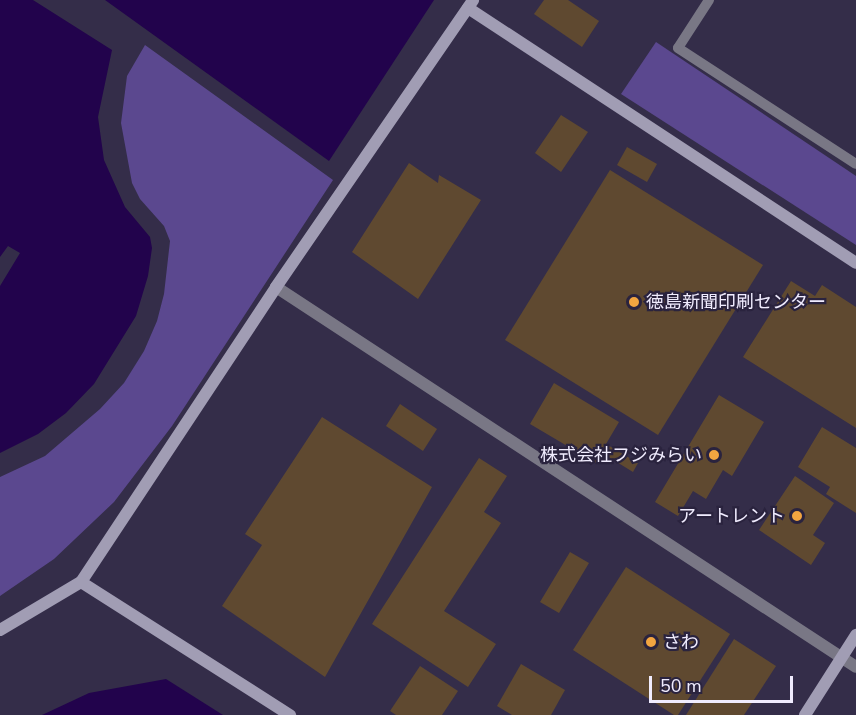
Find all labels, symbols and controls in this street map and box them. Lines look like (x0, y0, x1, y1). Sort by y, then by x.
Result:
place label: 徳島新聞印刷センター (646, 291, 826, 313)
marker: 徳島新聞印刷センター (627, 295, 641, 309)
place label: 株式会社フジみらい (540, 444, 702, 466)
marker: 株式会社フジみらい (707, 448, 721, 462)
place label: アートレント (678, 505, 785, 527)
marker: アートレント (790, 509, 804, 523)
place label: さわ (663, 631, 699, 653)
marker: さわ (644, 635, 658, 649)
scale bar (652, 664, 796, 702)
text: 50 m (660, 674, 702, 698)

